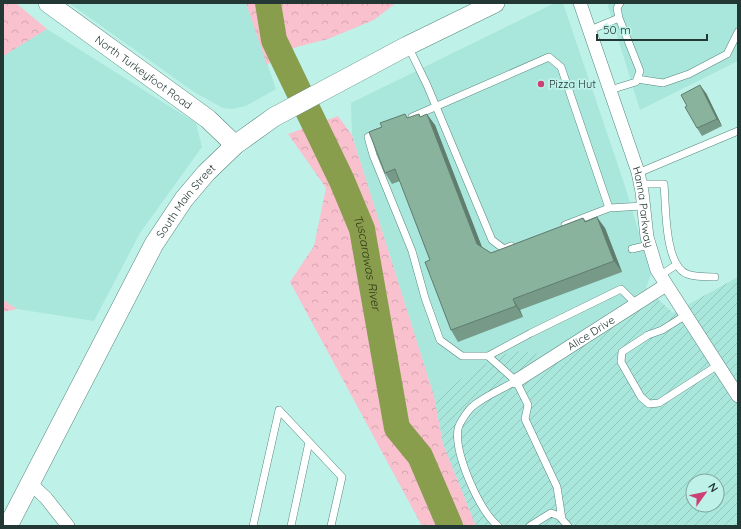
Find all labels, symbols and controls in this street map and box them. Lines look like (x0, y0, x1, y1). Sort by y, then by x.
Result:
scale bar (597, 16, 707, 42)
text: 50 m (603, 22, 631, 37)
street label: North Turkeyfoot Road (92, 32, 195, 112)
place label: Pizza Hut (549, 77, 596, 91)
marker: Pizza Hut (536, 79, 546, 89)
street label: South Main Street (153, 161, 218, 241)
street label: Hanna Parkway (630, 165, 657, 249)
water label: Tuscarawas River (350, 212, 384, 313)
street label: Alice Drive (565, 313, 617, 353)
north arrow (685, 473, 725, 513)
text: N (705, 480, 721, 495)

